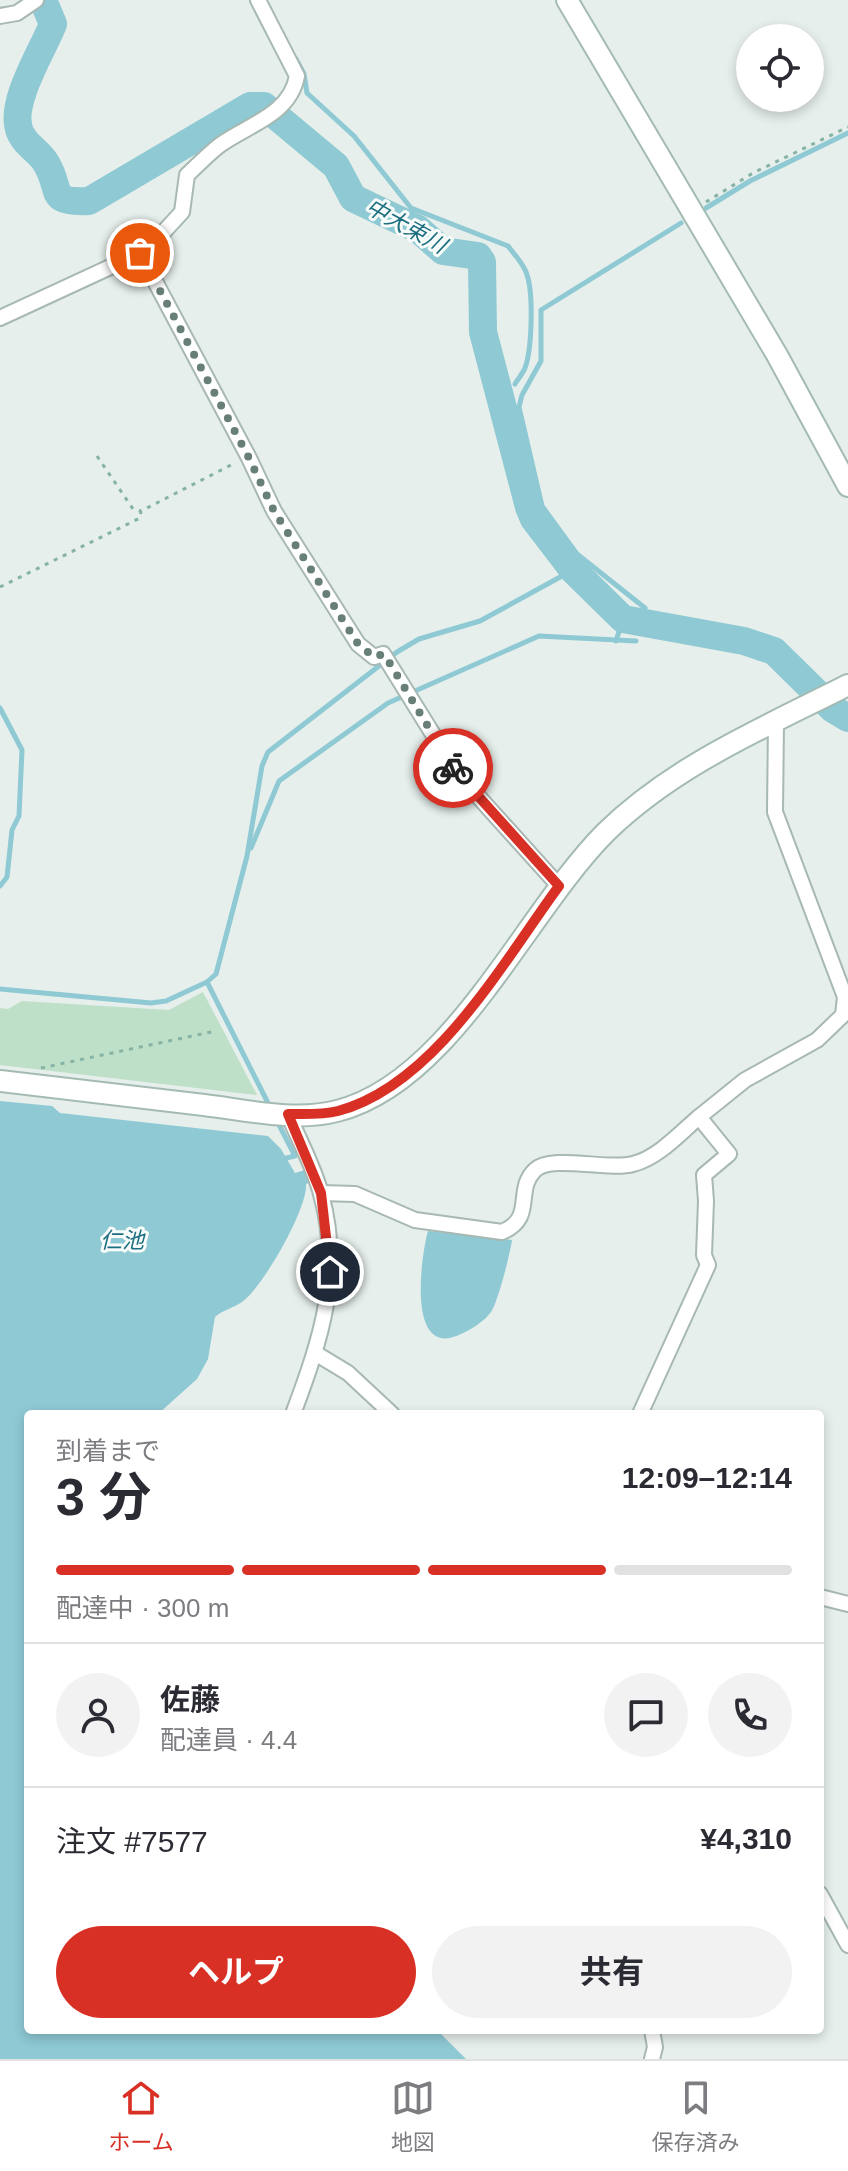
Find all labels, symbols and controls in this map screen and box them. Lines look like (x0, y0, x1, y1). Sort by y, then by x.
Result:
map controls (736, 24, 824, 112)
button: locate (736, 24, 824, 112)
water label: 中大束川 (361, 194, 452, 259)
pin (106, 219, 174, 287)
icon: bag (118, 231, 162, 275)
courier (413, 728, 493, 808)
icon: bike (431, 746, 475, 790)
water label: 仁池 (100, 1228, 146, 1253)
pin (296, 1238, 364, 1306)
icon: home (308, 1250, 352, 1294)
text: 到着まで (56, 1436, 160, 1466)
text: 12:09–12:14 (622, 1461, 792, 1494)
text: 3 分 (56, 1468, 151, 1526)
text: 配達中 · 300 m (56, 1593, 229, 1623)
button: person (56, 1673, 140, 1757)
button: chat (604, 1673, 688, 1757)
button: phone (708, 1673, 792, 1757)
text: 佐藤 (160, 1683, 220, 1716)
text: 配達員 · 4.4 (160, 1725, 297, 1755)
text: ¥4,310 (700, 1822, 792, 1855)
text: 注文 #7577 (56, 1825, 208, 1858)
button: ヘルプ (56, 1926, 416, 2018)
button: 共有 (432, 1926, 792, 2018)
tab: ホーム (108, 2076, 174, 2156)
tab: 地図 (391, 2076, 435, 2156)
tab: 保存済み (652, 2076, 740, 2156)

